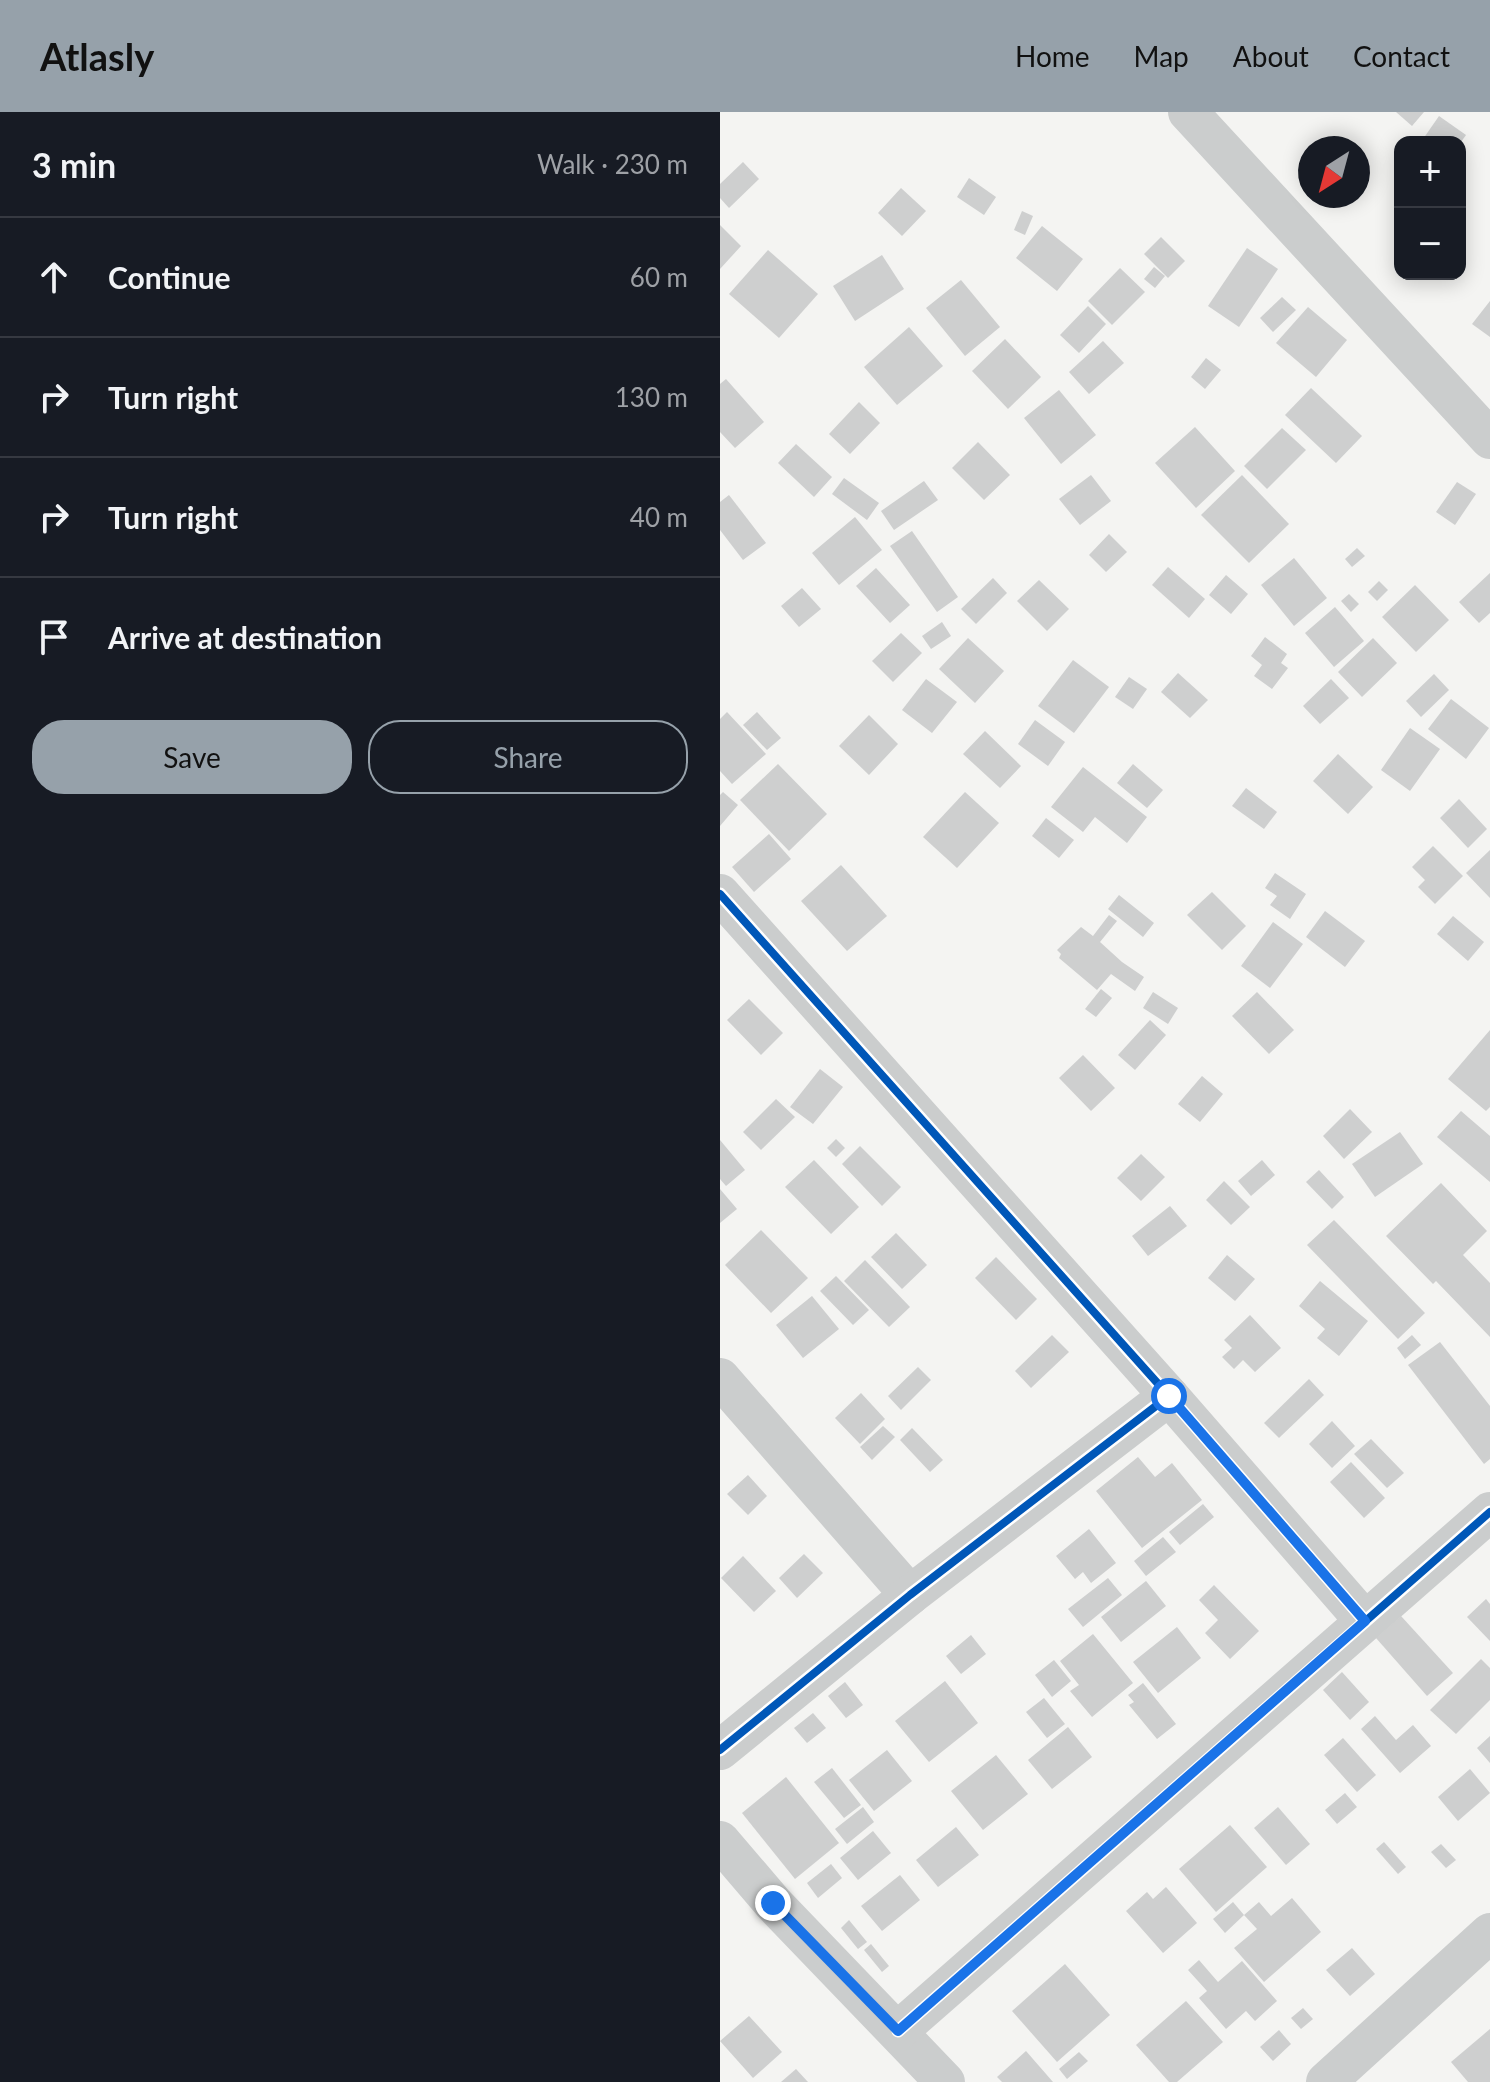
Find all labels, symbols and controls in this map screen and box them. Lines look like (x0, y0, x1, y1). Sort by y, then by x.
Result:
text: Atlasly (40, 33, 154, 79)
text: Home (1015, 39, 1090, 73)
text: Map (1134, 39, 1189, 73)
text: About (1233, 39, 1309, 73)
text: Contact (1353, 39, 1450, 73)
north arrow (1298, 136, 1370, 208)
map controls (1394, 136, 1466, 280)
button: + (1394, 136, 1466, 208)
text: 3 min (32, 144, 116, 185)
text: Walk · 230 m (537, 148, 688, 180)
button: − (1394, 208, 1466, 280)
icon: ahead (32, 255, 76, 299)
text: Continue (108, 259, 231, 295)
text: 60 m (630, 261, 688, 293)
icon: right (32, 375, 76, 419)
text: Turn right (108, 379, 238, 415)
text: 130 m (615, 381, 688, 413)
icon: right (32, 495, 76, 539)
text: Turn right (108, 499, 238, 535)
text: 40 m (630, 501, 688, 533)
icon: arrive (32, 615, 76, 659)
text: Arrive at destination (108, 619, 382, 655)
button: Save (32, 720, 352, 794)
button: Share (368, 720, 688, 794)
route start (1151, 1378, 1187, 1414)
route end (755, 1885, 791, 1921)

